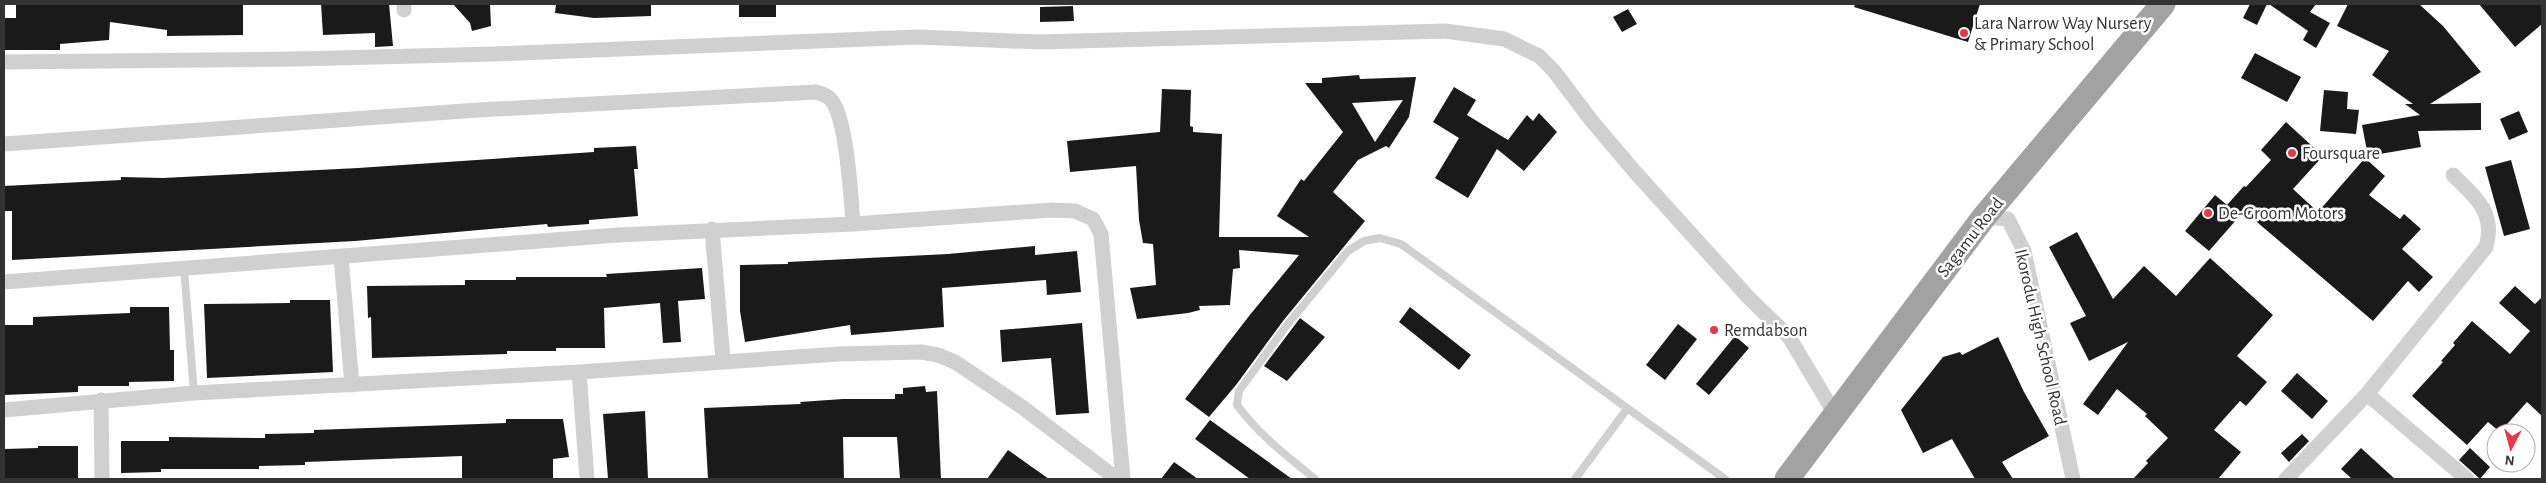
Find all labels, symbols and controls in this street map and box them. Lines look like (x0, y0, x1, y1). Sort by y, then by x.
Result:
place label: Lara Narrow Way Nursery & Primary School (1974, 15, 2152, 54)
marker: Lara Narrow Way Nursery & Primary School (1958, 27, 1970, 39)
place label: Foursquare (2302, 145, 2380, 163)
marker: Foursquare (2286, 147, 2298, 159)
street label: Sagamu Road (1934, 194, 2007, 281)
place label: De-Groom Motors (2218, 205, 2344, 223)
marker: De-Groom Motors (2202, 207, 2214, 219)
street label: Ikorodu High School Road (2011, 247, 2069, 427)
place label: Remdabson (1724, 322, 1808, 340)
marker: Remdabson (1708, 324, 1720, 336)
north arrow (2486, 423, 2536, 473)
text: N (2504, 452, 2515, 467)

